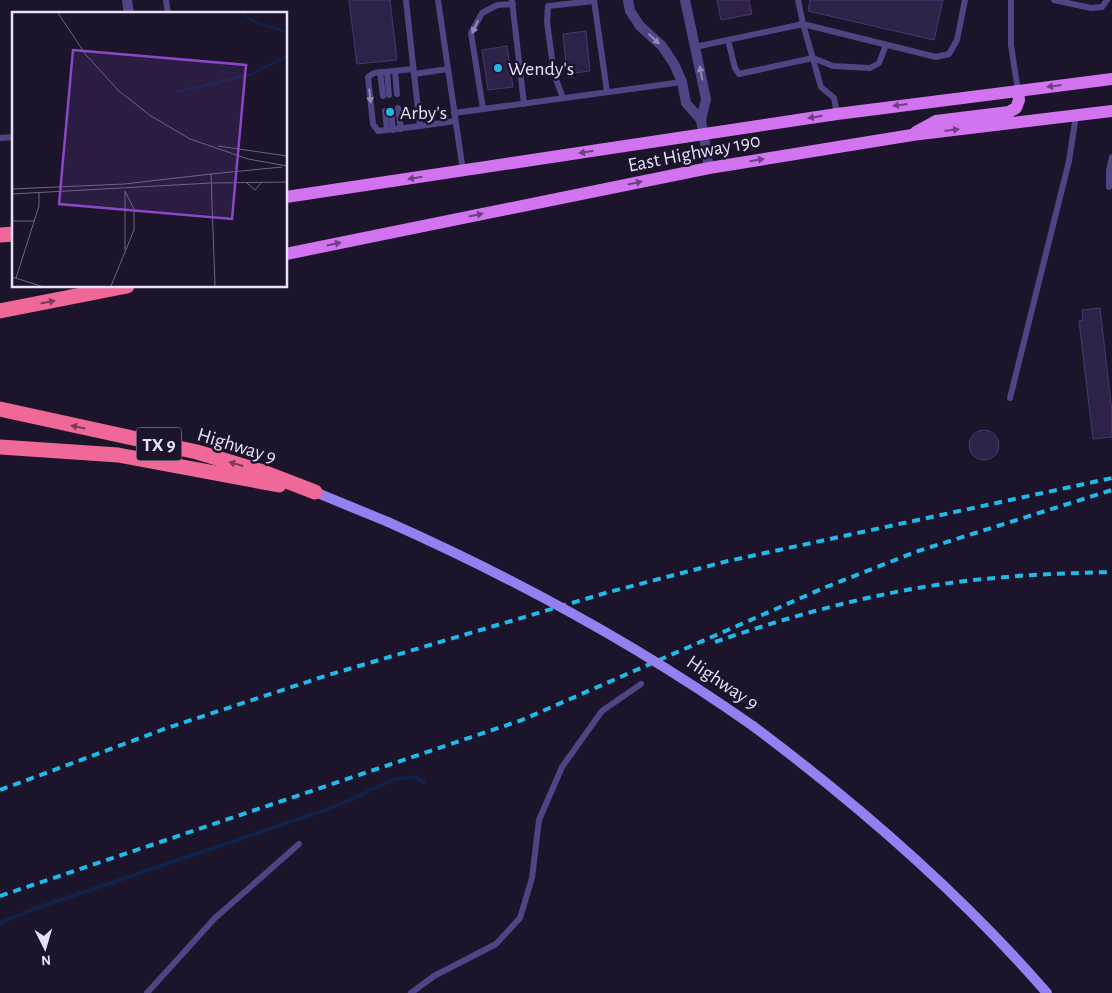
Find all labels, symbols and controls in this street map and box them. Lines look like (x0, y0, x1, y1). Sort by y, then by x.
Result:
inset map (12, 12, 288, 288)
one-way arrow (471, 20, 479, 34)
one-way arrow (648, 33, 660, 45)
place label: Wendy's (508, 59, 574, 79)
marker: Wendy's (492, 62, 504, 74)
one-way arrow (696, 64, 704, 80)
one-way arrow (1046, 82, 1062, 90)
one-way arrow (366, 89, 374, 105)
one-way arrow (892, 102, 908, 110)
place label: Arby's (400, 103, 447, 123)
marker: Arby's (384, 106, 396, 118)
one-way arrow (807, 113, 823, 121)
one-way arrow (945, 126, 961, 134)
street label: East Highway 190 (626, 130, 762, 176)
one-way arrow (578, 148, 594, 156)
one-way arrow (749, 156, 765, 164)
one-way arrow (406, 174, 422, 182)
one-way arrow (628, 179, 643, 187)
one-way arrow (469, 211, 484, 219)
one-way arrow (326, 240, 342, 248)
one-way arrow (40, 297, 56, 305)
one-way arrow (70, 422, 86, 430)
street label: Highway 9 (195, 424, 279, 467)
road number: TX 9 (136, 428, 182, 460)
one-way arrow (229, 459, 244, 467)
street label: Highway 9 (683, 652, 762, 714)
north arrow (20, 923, 70, 973)
text: N (41, 953, 52, 967)

